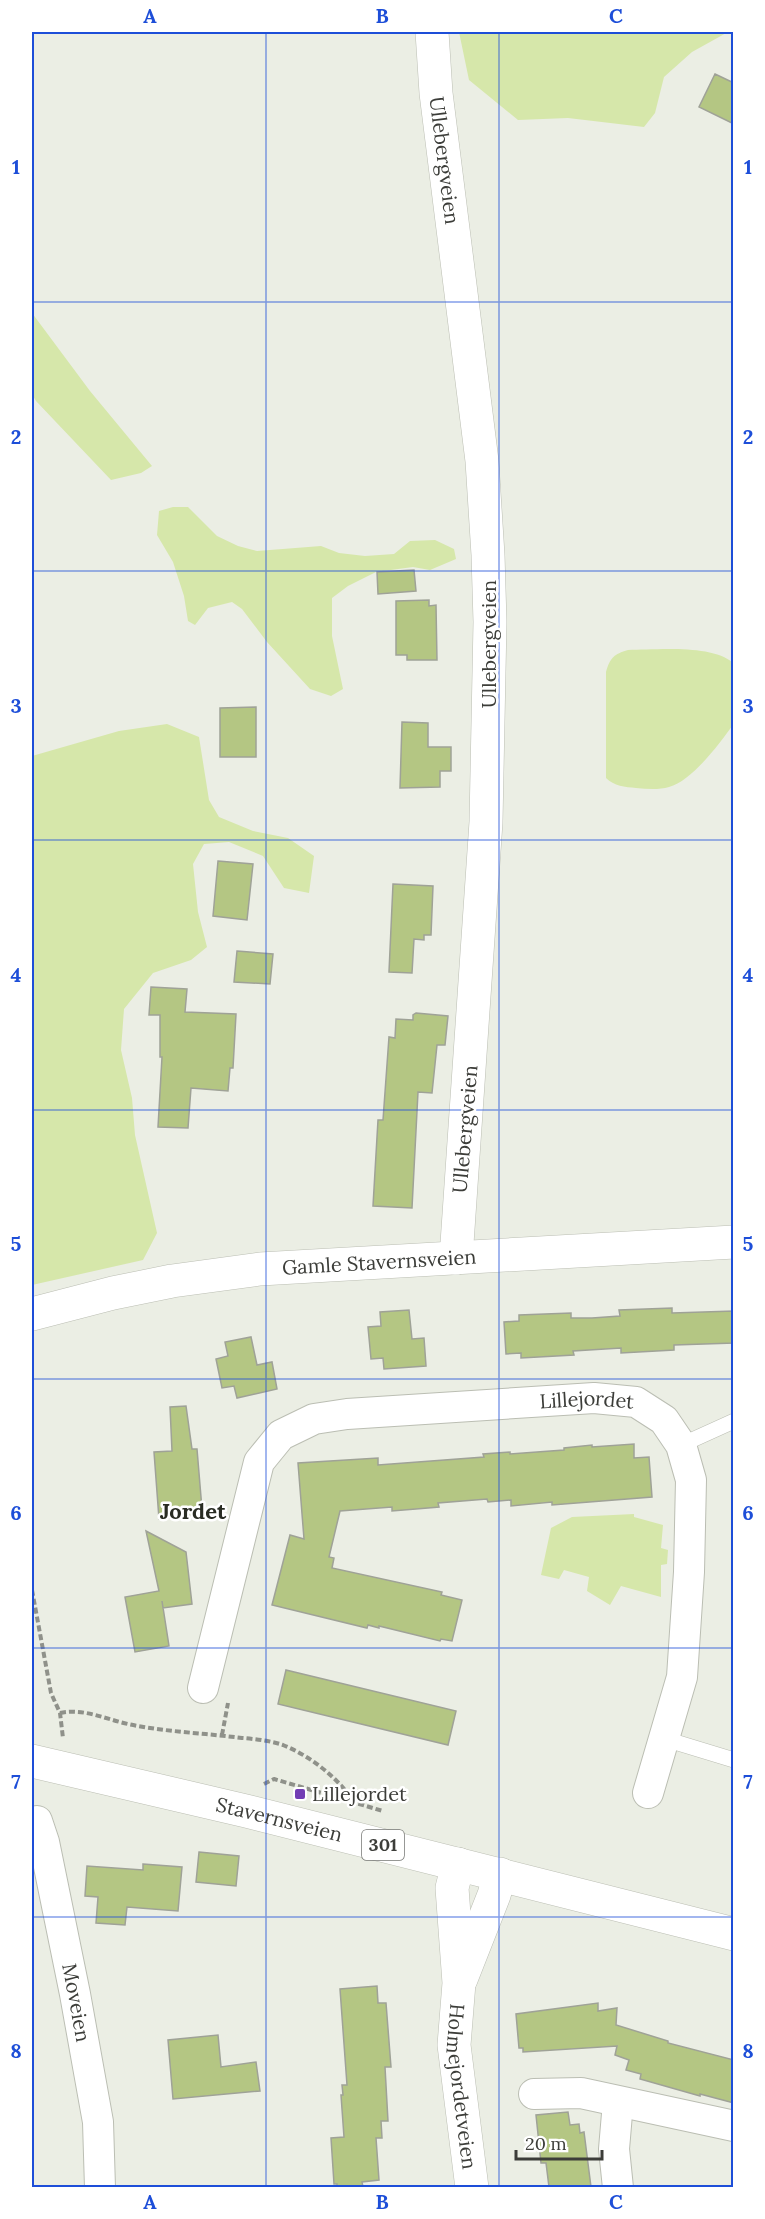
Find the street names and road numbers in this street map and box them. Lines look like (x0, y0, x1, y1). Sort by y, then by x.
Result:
street label: Ullebergveien (425, 95, 465, 226)
street label: Ullebergveien (476, 580, 501, 708)
street label: Ullebergveien (446, 1064, 483, 1194)
street label: Gamle Stavernsveien (281, 1244, 477, 1280)
street label: Lillejordet (539, 1385, 635, 1414)
street label: Stavernsveien (214, 1791, 345, 1847)
road number: 301 (362, 1830, 404, 1860)
street label: Moveien (57, 1961, 96, 2044)
street label: Holmejordetveien (441, 2003, 483, 2171)

